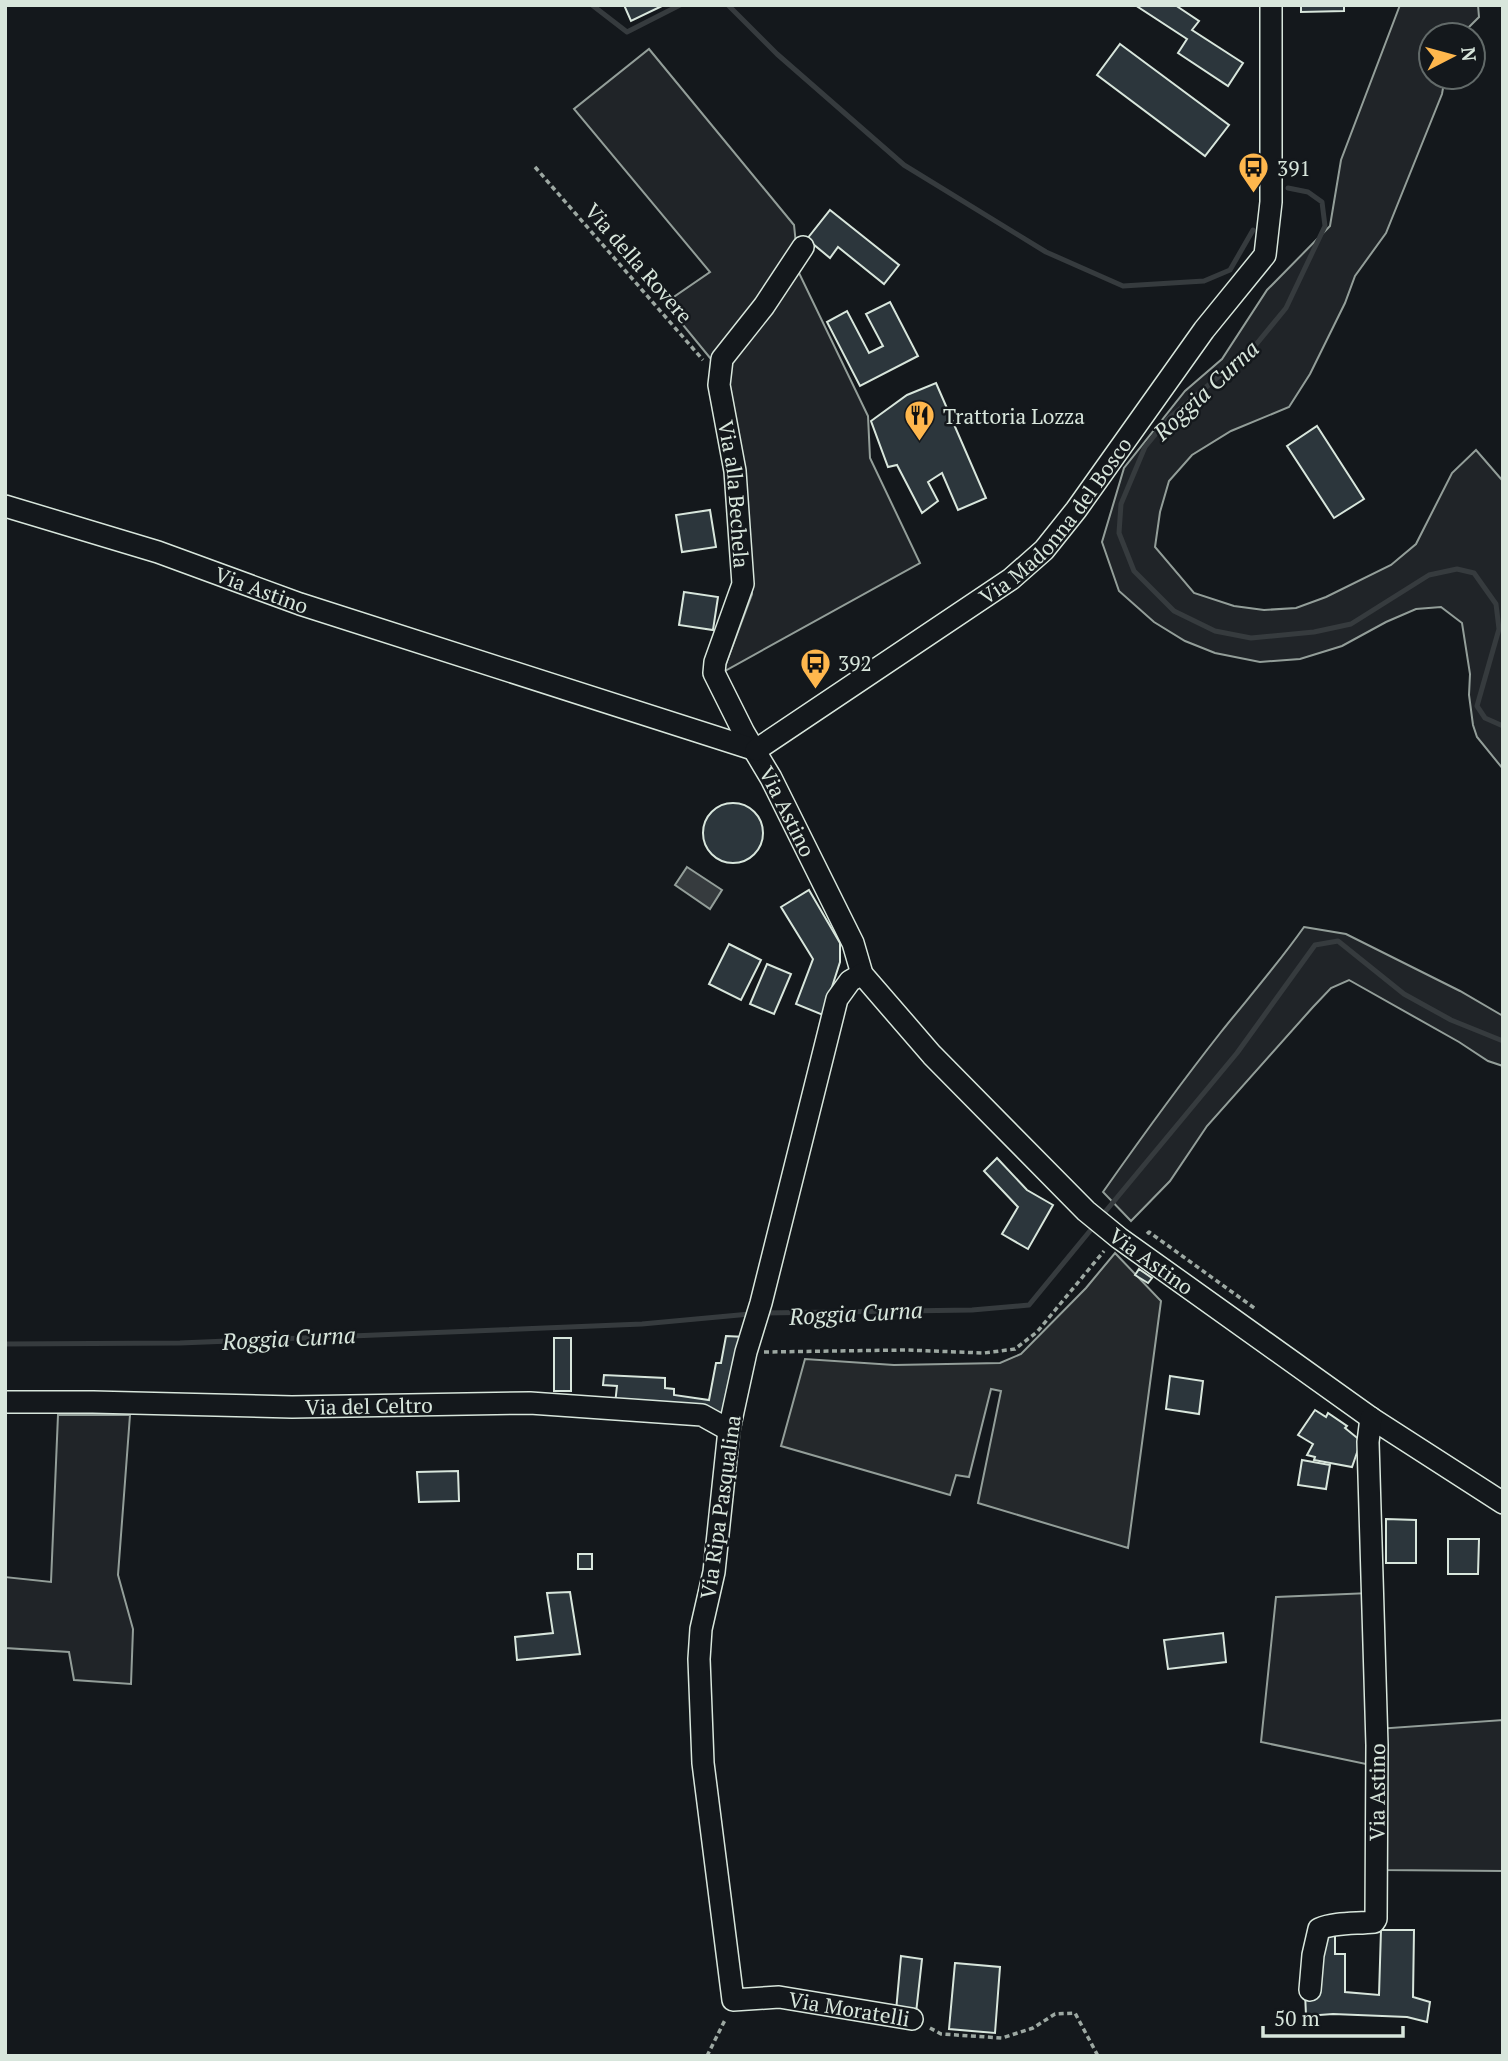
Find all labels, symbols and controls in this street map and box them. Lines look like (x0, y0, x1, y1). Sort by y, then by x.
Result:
north arrow (1417, 21, 1487, 91)
text: N (1456, 46, 1483, 63)
bus stop icon: 391 (1237, 151, 1271, 195)
place label: 391 (1277, 154, 1311, 182)
street label: Via della Rovere (579, 197, 699, 329)
water label: Roggia Curna (1146, 333, 1266, 448)
restaurant icon: Trattoria Lozza (903, 399, 937, 443)
place label: Trattoria Lozza (943, 402, 1085, 430)
street label: Via alla Bechela (712, 418, 756, 569)
street label: Via Madonna del Bosco (973, 431, 1138, 611)
street label: Via Astino (211, 560, 312, 620)
bus stop icon: 392 (798, 646, 832, 690)
place label: 392 (838, 649, 872, 677)
street label: Via Astino (753, 761, 822, 861)
street label: Via Astino (1103, 1221, 1199, 1301)
water label: Roggia Curna (787, 1294, 924, 1332)
water label: Roggia Curna (220, 1319, 357, 1357)
street label: Via del Celtro (305, 1391, 433, 1421)
street label: Via Ripa Pasqualina (693, 1413, 747, 1601)
street label: Via Astino (1362, 1743, 1391, 1841)
street label: Via Moratelli (787, 1985, 912, 2032)
scale bar (1263, 1994, 1403, 2038)
text: 50 m (1274, 2004, 1320, 2032)

